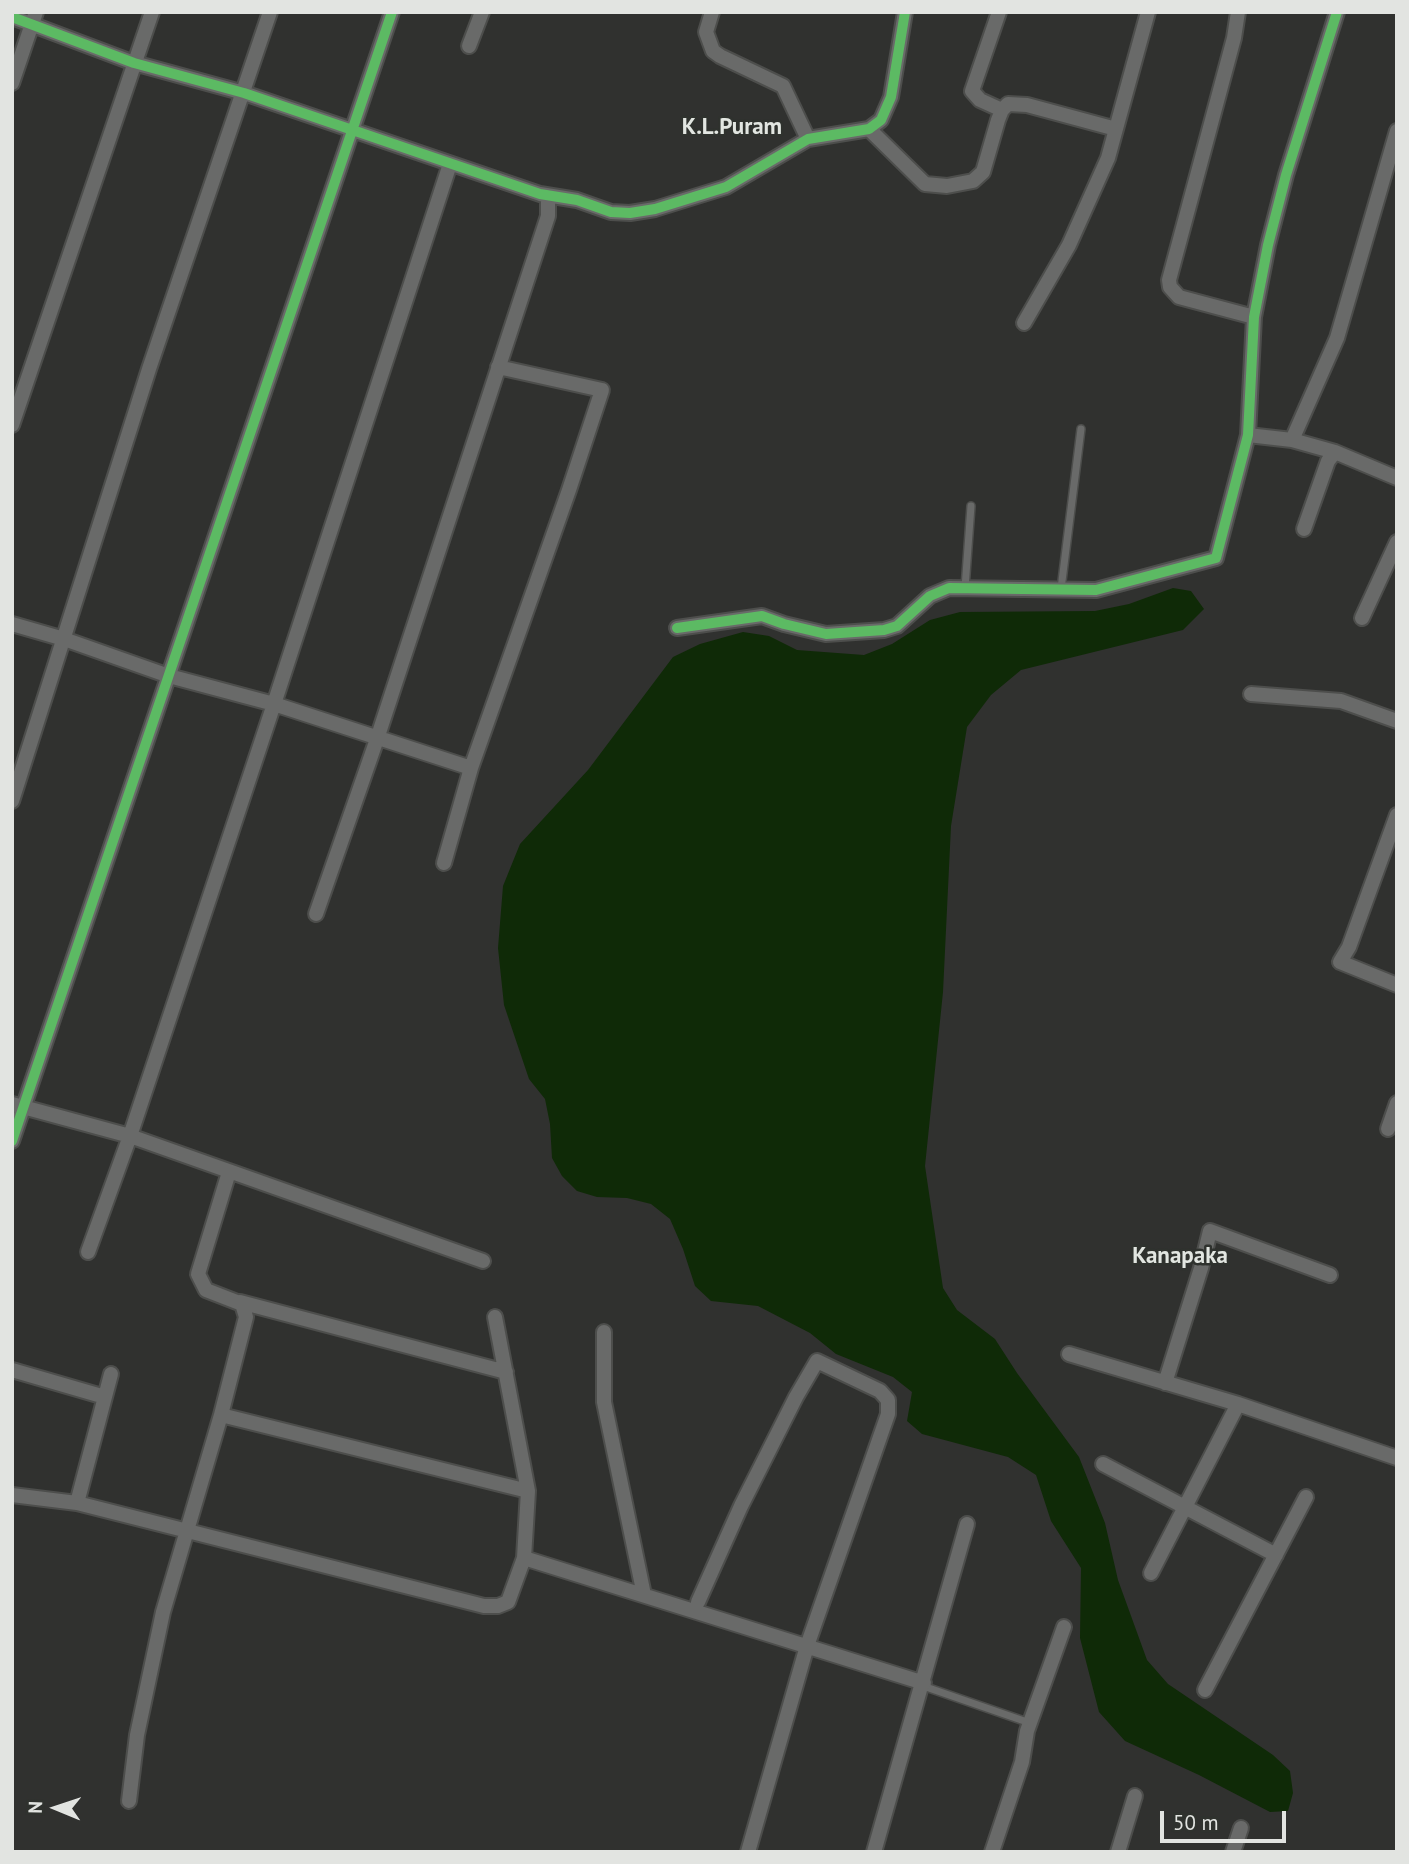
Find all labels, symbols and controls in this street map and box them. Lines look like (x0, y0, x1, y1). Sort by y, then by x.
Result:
district label: K.L.Puram (682, 113, 782, 141)
district label: Kanapaka (1132, 1242, 1228, 1270)
north arrow (21, 1773, 91, 1843)
scale bar (1164, 1798, 1290, 1842)
text: N (23, 1801, 47, 1814)
text: 50 m (1173, 1809, 1219, 1836)

